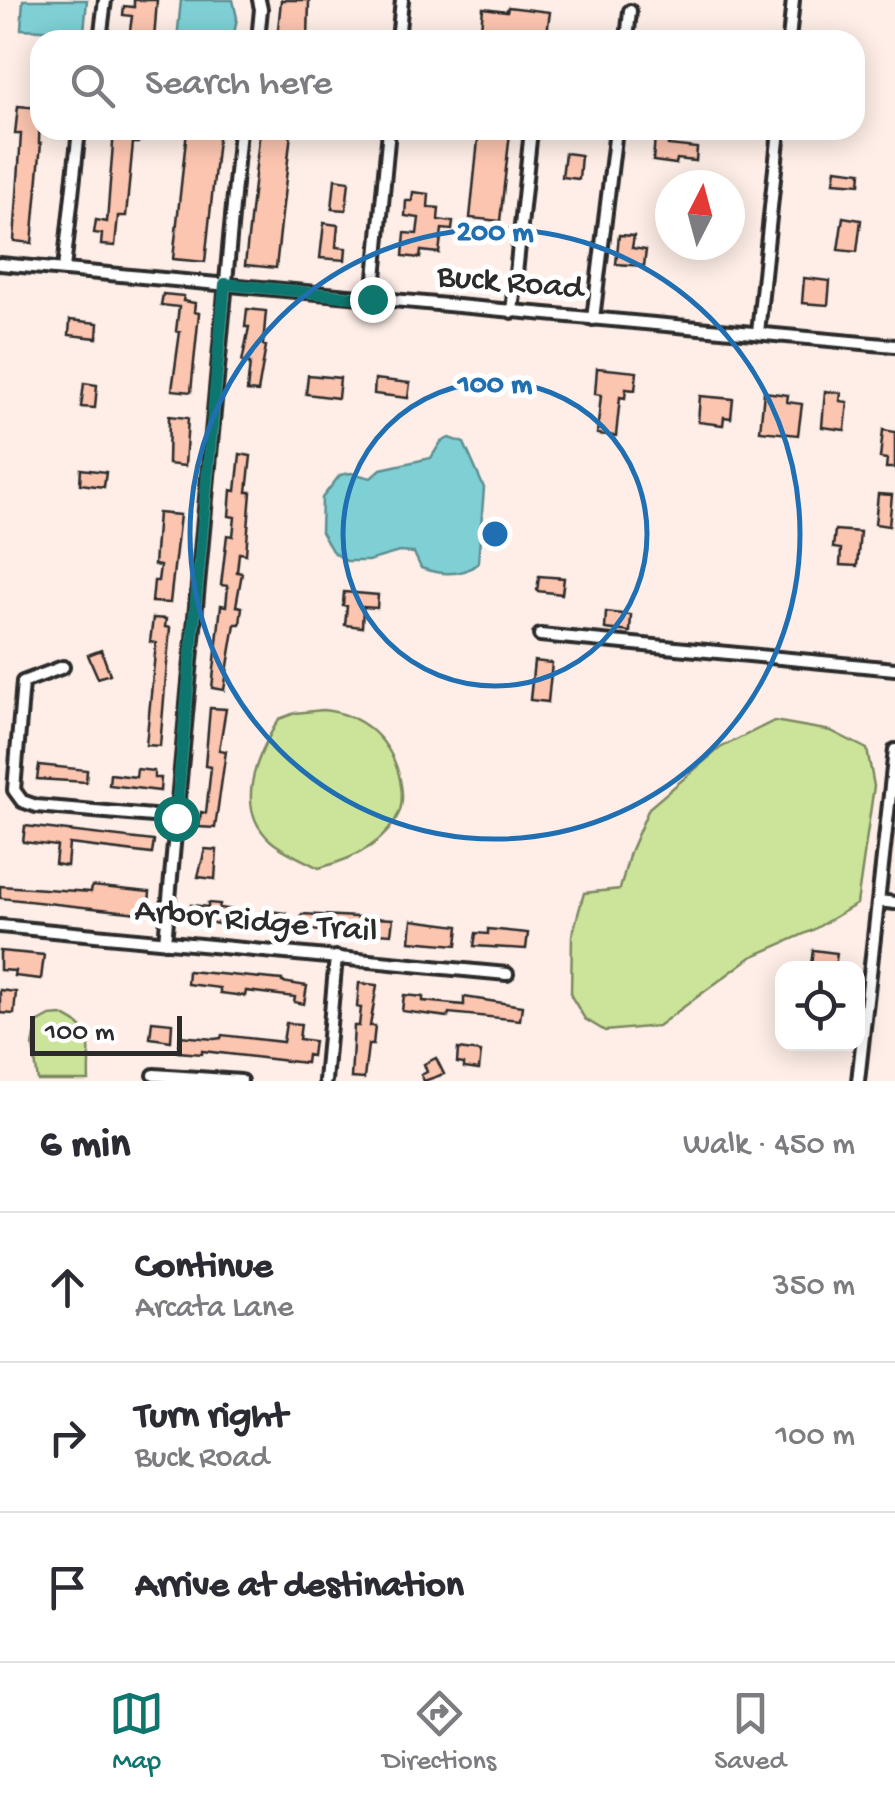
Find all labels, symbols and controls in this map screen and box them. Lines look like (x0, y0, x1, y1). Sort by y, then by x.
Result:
search box (30, 30, 865, 140)
icon: search (65, 58, 120, 113)
text: Search here (145, 63, 332, 107)
north arrow (655, 170, 745, 260)
text: 200 m (456, 217, 534, 252)
street label: Buck Road (434, 257, 587, 311)
route end (350, 277, 396, 323)
text: 100 m (457, 369, 533, 404)
centre of rings (477, 516, 513, 552)
route start (154, 796, 200, 842)
street label: Arbor Ridge Trail (133, 892, 379, 954)
map controls (775, 961, 865, 1051)
button: locate (775, 961, 865, 1051)
scale bar (30, 1011, 182, 1056)
text: 100 m (45, 1017, 115, 1050)
text: 6 min (40, 1122, 130, 1171)
text: Walk · 450 m (683, 1127, 855, 1165)
text: Continue (135, 1246, 273, 1290)
icon: ahead (40, 1260, 95, 1315)
text: 350 m (773, 1268, 855, 1306)
text: Arcata Lane (135, 1290, 293, 1328)
text: Turn right (135, 1396, 287, 1440)
icon: right (40, 1410, 95, 1465)
text: 100 m (775, 1418, 855, 1456)
text: Buck Road (135, 1440, 269, 1478)
icon: arrive (40, 1560, 95, 1615)
text: Arrive at destination (135, 1565, 464, 1609)
tab: Map (109, 1686, 164, 1779)
tab: Directions (382, 1686, 496, 1779)
tab: Saved (714, 1686, 786, 1779)

